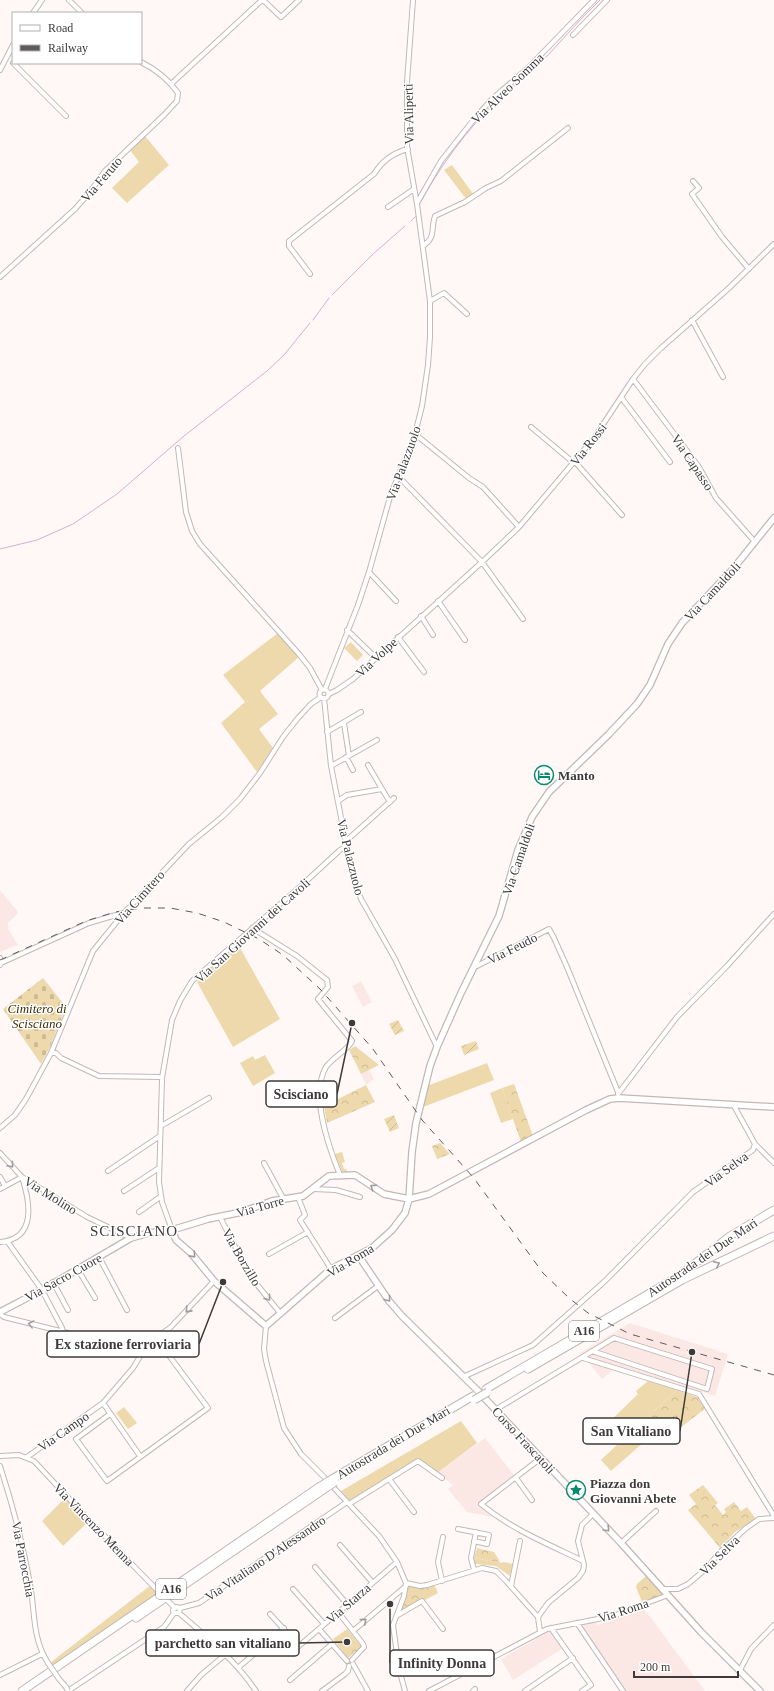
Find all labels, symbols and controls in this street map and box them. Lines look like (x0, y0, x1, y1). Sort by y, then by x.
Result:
legend (12, 12, 142, 64)
text: Road (48, 21, 73, 35)
text: Railway (48, 41, 88, 55)
street label: Via Alveo Somma (468, 50, 547, 127)
street label: Via Aliperti (400, 83, 417, 145)
street label: Via Feruto (78, 154, 125, 205)
street label: Via Rossi (567, 420, 610, 469)
street label: Via Palazzuolo (383, 424, 424, 503)
street label: Via Capasso (668, 431, 717, 493)
street label: Via Camaldoli (681, 558, 744, 624)
street label: Via Volpe (353, 634, 400, 680)
hotel icon: Manto (533, 764, 555, 786)
place label: Manto (558, 768, 595, 783)
street label: Via Palazzuolo (334, 817, 367, 897)
street label: Via Camaldoli (499, 821, 538, 897)
street label: Via Cimitero (111, 867, 168, 927)
street label: Via San Giovanni dei Cavoli (192, 875, 313, 986)
street label: Via Feudo (485, 930, 540, 967)
park label: Cimitero di Scisciano (7, 1001, 67, 1031)
callout: Scisciano (266, 1081, 337, 1107)
text: Scisciano (273, 1087, 329, 1102)
street label: Via Selva (702, 1148, 751, 1190)
one-way arrow (6, 1160, 14, 1168)
street label: Via Molino (22, 1173, 80, 1218)
one-way arrow (370, 1184, 377, 1191)
street label: Via Torre (235, 1192, 286, 1220)
street label: Autostrada dei Due Mari (644, 1215, 761, 1300)
district label: SCISCIANO (90, 1223, 178, 1239)
street label: Via Borzillo (219, 1226, 264, 1289)
street label: Via Roma (324, 1240, 377, 1280)
street label: Via Sacro Cuore (22, 1250, 105, 1305)
one-way arrow (188, 1251, 195, 1258)
one-way arrow (713, 1261, 720, 1269)
one-way arrow (264, 1294, 271, 1301)
one-way arrow (383, 1295, 391, 1302)
one-way arrow (185, 1305, 193, 1313)
one-way arrow (27, 1320, 34, 1329)
road number: A16 (569, 1321, 599, 1341)
callout: Ex stazione ferroviaria (47, 1331, 199, 1357)
text: Ex stazione ferroviaria (55, 1337, 191, 1352)
street label: Autostrada dei Due Mari (334, 1402, 453, 1482)
street label: Corso Frascatoli (489, 1404, 559, 1477)
street label: Via Campo (35, 1408, 92, 1454)
callout: San Vitaliano (583, 1418, 680, 1444)
text: San Vitaliano (591, 1424, 671, 1439)
place label: Piazza don Giovanni Abete (590, 1476, 677, 1506)
place icon: Piazza don Giovanni Abete (565, 1479, 587, 1501)
street label: Via Vincenzo Menna (50, 1480, 137, 1569)
street label: Via Vitaliano D'Alessandro (202, 1512, 328, 1604)
street label: Via Parrocchia (9, 1520, 38, 1598)
one-way arrow (602, 1524, 610, 1532)
street label: Via Selva (696, 1532, 743, 1578)
road number: A16 (156, 1579, 186, 1599)
street label: Via Starza (323, 1580, 374, 1627)
street label: Via Roma (596, 1595, 651, 1626)
one-way arrow (359, 1619, 367, 1626)
callout: parchetto san vitaliano (146, 1630, 299, 1656)
text: parchetto san vitaliano (155, 1636, 291, 1651)
callout: Infinity Donna (390, 1650, 494, 1676)
scale bar (634, 1653, 738, 1679)
text: Infinity Donna (398, 1656, 486, 1671)
text: 200 m (640, 1660, 671, 1674)

